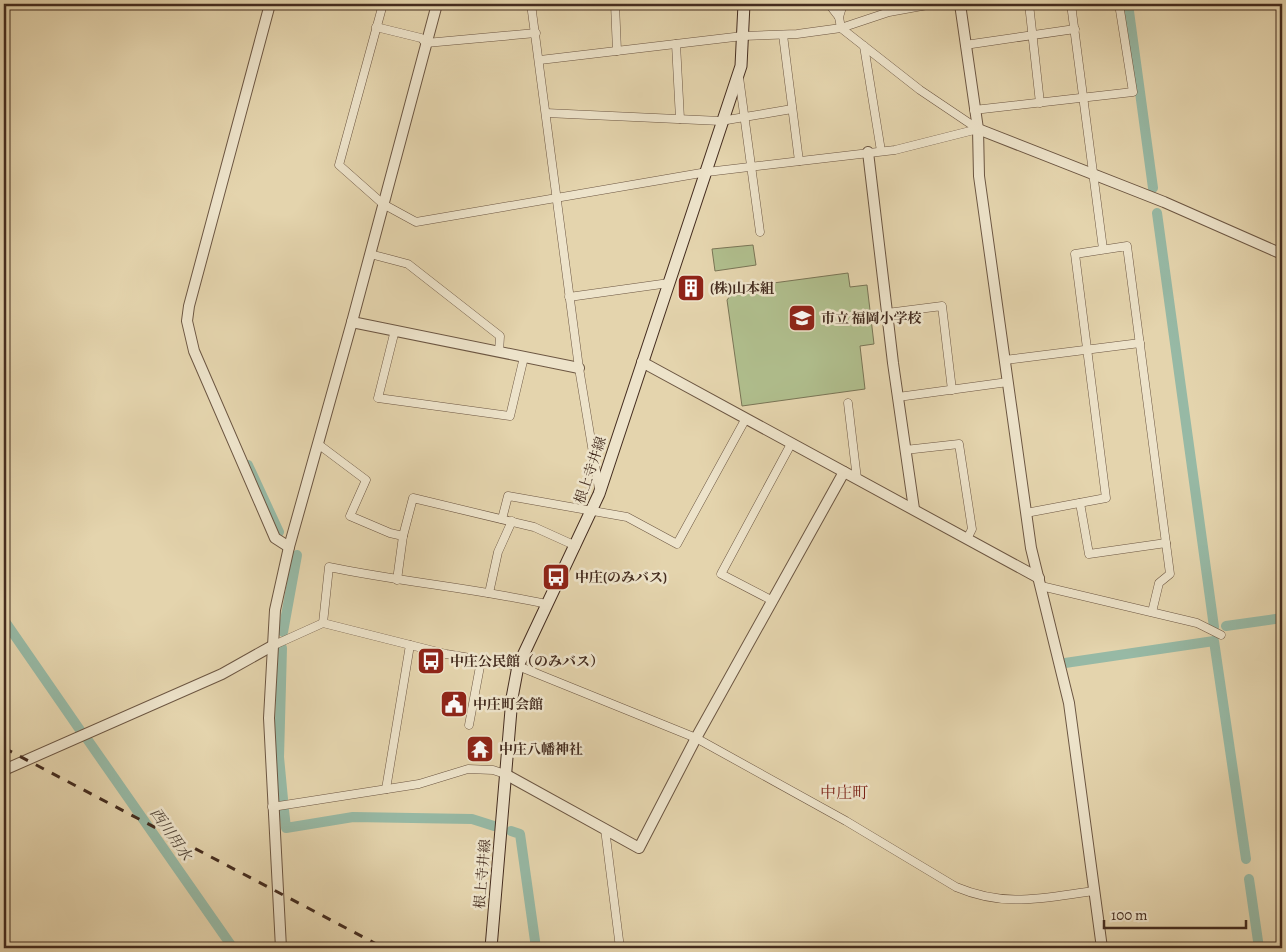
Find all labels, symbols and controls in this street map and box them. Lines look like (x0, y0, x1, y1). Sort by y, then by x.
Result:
building icon: (株)山本組 (676, 273, 706, 303)
place label: (株)山本組 (710, 279, 775, 298)
school or university icon: 市立 福岡小学校 (787, 303, 817, 333)
place label: 市立 福岡小学校 (821, 309, 921, 328)
street label: 根上寺井線 (570, 434, 611, 506)
bus stop icon: 中庄(のみバス) (541, 562, 571, 592)
place label: 中庄(のみバス) (575, 568, 667, 587)
bus stop icon: 中庄公民館（のみバス） (416, 646, 446, 676)
place label: 中庄公民館（のみバス） (450, 652, 604, 671)
public building icon: 中庄町会館 (439, 689, 469, 719)
place label: 中庄町会館 (473, 695, 543, 714)
temple icon: 中庄八幡神社 (465, 734, 495, 764)
place label: 中庄八幡神社 (499, 740, 583, 759)
district label: 中庄町 (820, 782, 868, 804)
water label: 西川用水 (146, 804, 198, 866)
street label: 根上寺井線 (470, 838, 495, 910)
scale bar (1104, 897, 1246, 929)
text: 100 m (1111, 905, 1148, 925)

